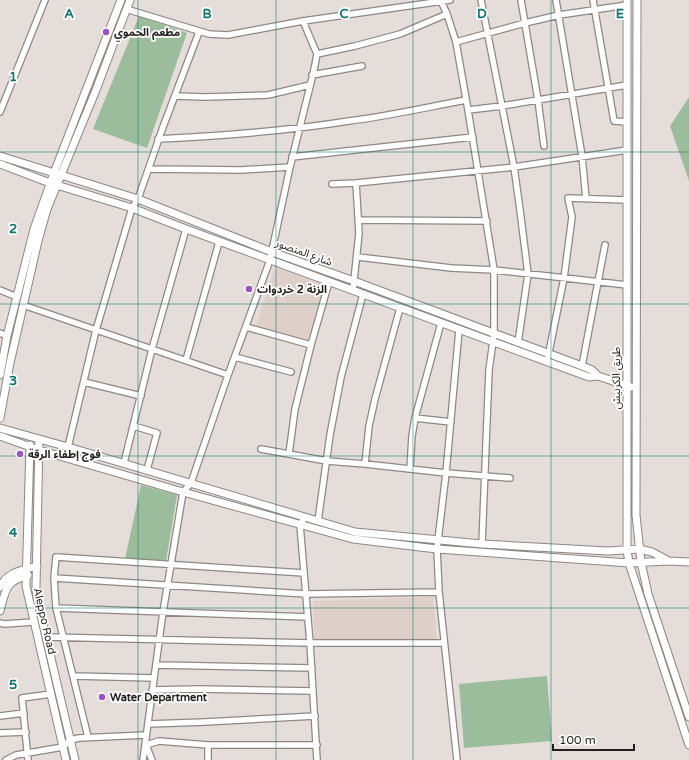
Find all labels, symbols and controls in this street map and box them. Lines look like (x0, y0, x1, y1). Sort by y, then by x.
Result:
text: A (64, 6, 74, 22)
text: B (202, 6, 212, 22)
text: C (339, 6, 349, 22)
text: D (477, 6, 487, 22)
text: E (616, 6, 624, 22)
place label: مطعم الحموي (114, 26, 180, 42)
marker: مطعم الحموي (101, 27, 111, 37)
text: 1 (9, 69, 17, 85)
text: 2 (9, 221, 17, 237)
street label: شارع المنصور (272, 236, 334, 270)
place label: الزنة 2 خردوات (257, 283, 327, 296)
marker: الزنة 2 خردوات (244, 284, 254, 294)
street label: طريق الكرنيش (610, 347, 623, 409)
text: 3 (9, 373, 17, 389)
place label: فوج إطفاء الرقة (28, 448, 101, 462)
marker: فوج إطفاء الرقة (15, 449, 25, 459)
text: 4 (9, 525, 18, 541)
street label: Aleppo Road (31, 586, 59, 656)
text: 5 (9, 677, 17, 693)
place label: Water Department (110, 691, 208, 705)
marker: Water Department (97, 692, 107, 702)
scale bar (553, 726, 634, 752)
text: 100 m (559, 733, 596, 747)

